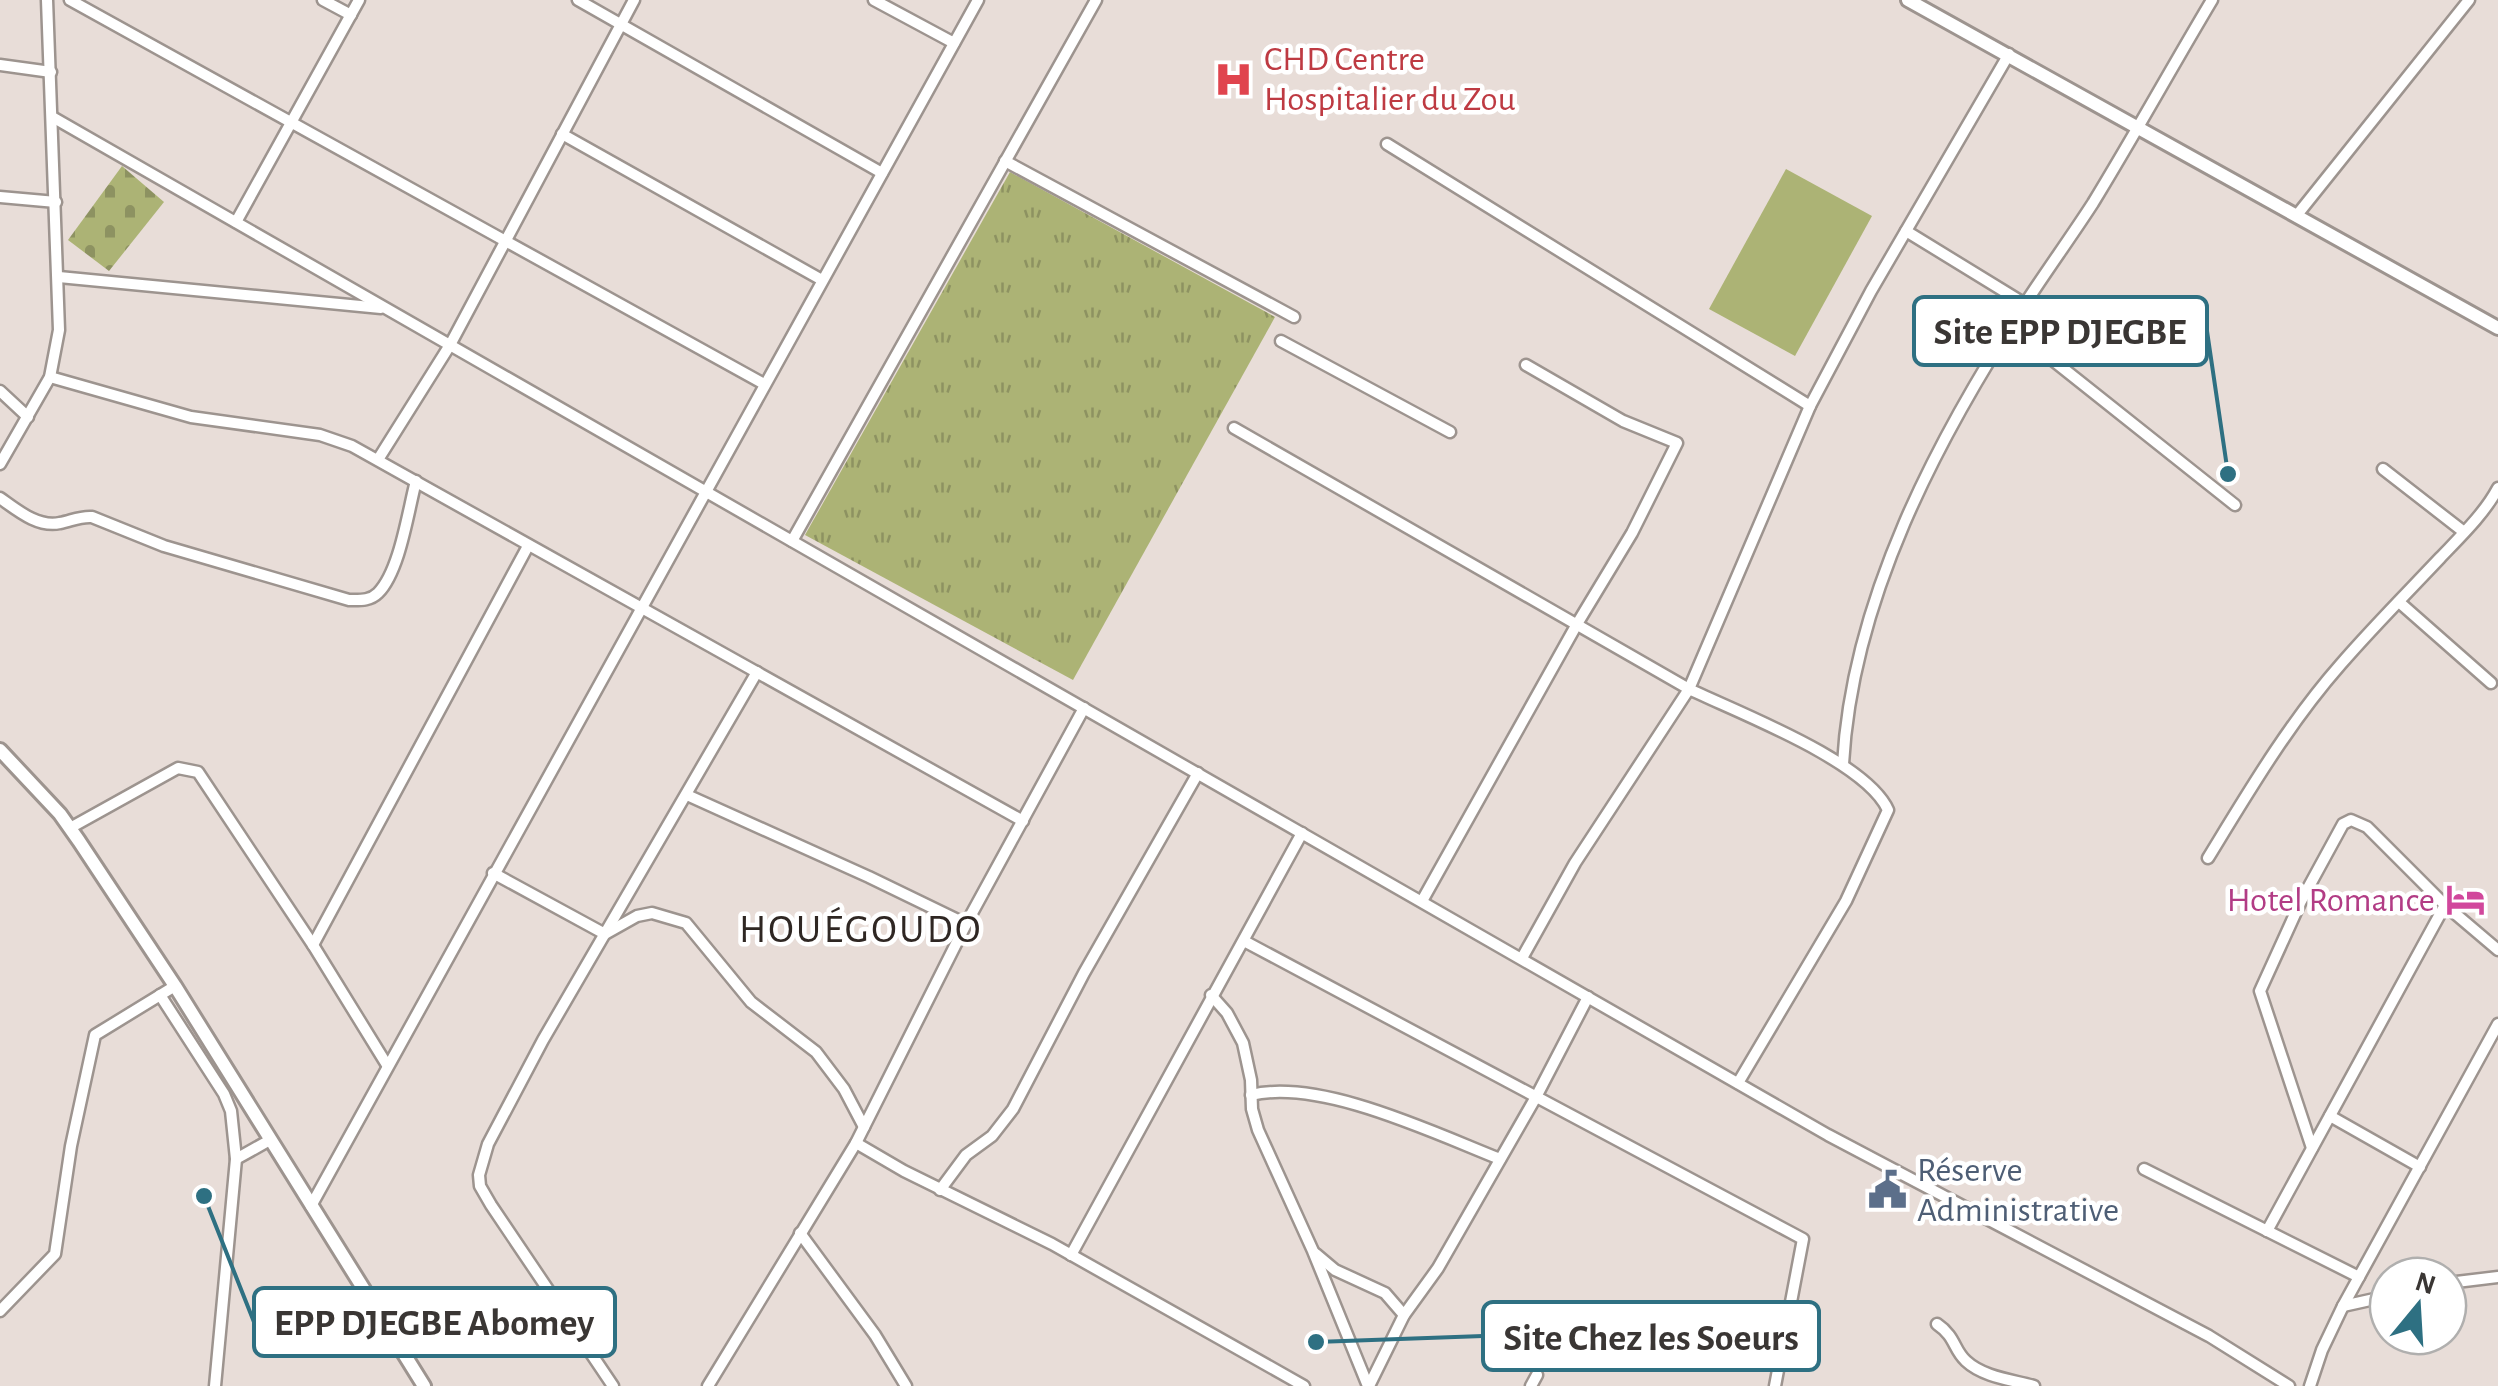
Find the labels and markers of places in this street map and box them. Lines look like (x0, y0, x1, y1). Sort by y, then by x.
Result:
place label: CHD Centre Hospitalier du Zou (1264, 42, 1516, 117)
hospital icon: CHD Centre Hospitalier du Zou (1213, 58, 1255, 100)
callout: Site EPP DJEGBE (1914, 297, 2207, 365)
hotel icon: Hotel Romance (2444, 879, 2486, 921)
place label: Hotel Romance (2227, 883, 2435, 918)
place label: Réserve Administrative (1917, 1153, 2119, 1228)
public building icon: Réserve Administrative (1866, 1169, 1908, 1211)
callout: EPP DJEGBE Abomey (254, 1288, 615, 1356)
callout: Site Chez les Soeurs (1483, 1302, 1819, 1370)

